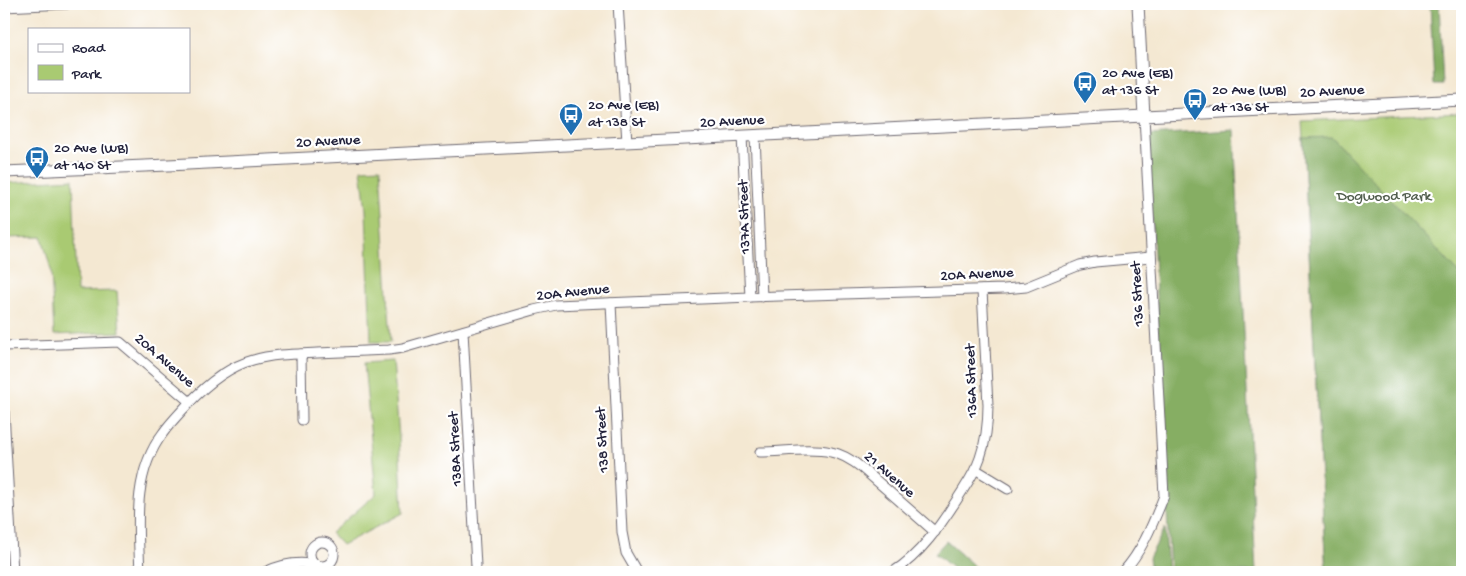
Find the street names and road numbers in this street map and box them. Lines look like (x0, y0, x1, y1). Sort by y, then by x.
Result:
street label: 20 Avenue (1299, 81, 1365, 103)
street label: 20 Avenue (699, 111, 765, 133)
street label: 20 Avenue (295, 131, 361, 153)
street label: 137A Street (735, 178, 755, 255)
street label: 136 Street (1127, 259, 1149, 328)
street label: 20A Avenue (940, 264, 1014, 286)
street label: 20A Avenue (536, 280, 611, 306)
street label: 20A Avenue (130, 330, 198, 392)
street label: 136A Street (962, 342, 982, 419)
street label: 138 Street (592, 405, 614, 474)
street label: 138A Street (445, 409, 467, 488)
street label: 21 Avenue (860, 448, 919, 502)

